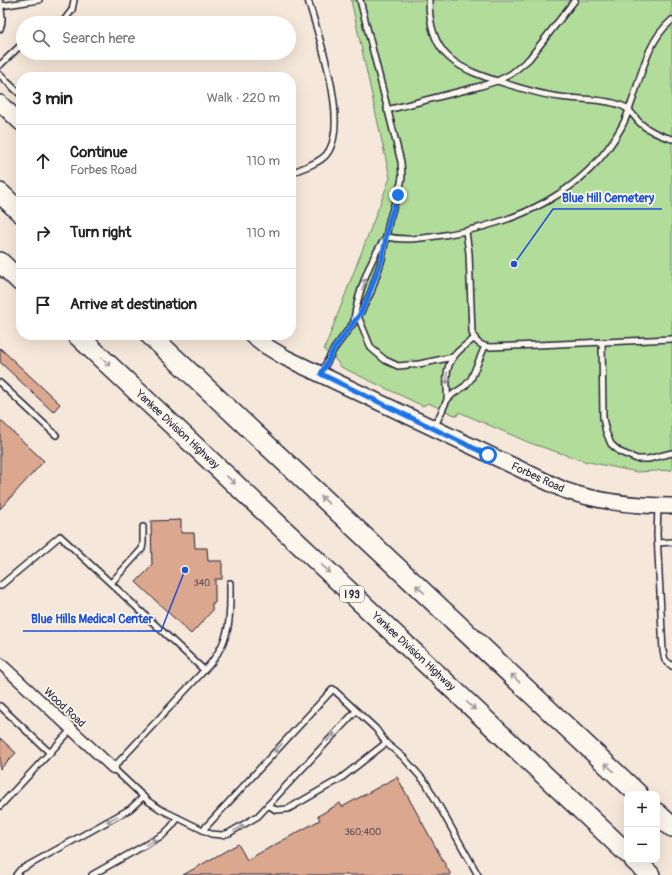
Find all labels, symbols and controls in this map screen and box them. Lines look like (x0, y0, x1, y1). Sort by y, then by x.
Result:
search box (16, 16, 296, 60)
icon: search (30, 27, 52, 49)
text: Search here (62, 29, 135, 48)
text: 3 min (32, 88, 73, 109)
text: Walk · 220 m (207, 90, 280, 106)
text: Continue (70, 143, 128, 162)
icon: ahead (32, 150, 54, 172)
text: 110 m (247, 153, 280, 169)
text: Forbes Road (70, 162, 137, 178)
callout: Blue Hill Cemetery (553, 185, 662, 209)
route end (389, 186, 407, 204)
text: Blue Hill Cemetery (562, 191, 655, 206)
icon: right (32, 222, 54, 244)
text: Turn right (70, 223, 131, 242)
text: 110 m (247, 225, 280, 241)
one-way arrow (360, 278, 368, 290)
icon: arrive (32, 294, 54, 316)
text: Arrive at destination (70, 295, 197, 314)
one-way arrow (101, 357, 111, 367)
one-way arrow (443, 371, 451, 384)
street label: Yankee Division Highway (133, 387, 222, 472)
route start (479, 446, 497, 464)
street label: Forbes Road (509, 460, 566, 495)
one-way arrow (226, 475, 236, 484)
one-way arrow (320, 495, 330, 505)
one-way arrow (321, 564, 331, 573)
house number: 340 (194, 578, 210, 589)
one-way arrow (415, 584, 425, 594)
road number: I 93 (340, 586, 364, 602)
callout: Blue Hills Medical Center (23, 607, 161, 631)
street label: Yankee Division Highway (369, 609, 458, 694)
text: Blue Hills Medical Center (31, 612, 154, 627)
one-way arrow (510, 673, 520, 683)
street label: Wood Road (41, 685, 88, 730)
one-way arrow (466, 701, 476, 710)
one-way arrow (326, 733, 335, 743)
one-way arrow (273, 743, 283, 753)
one-way arrow (604, 762, 614, 772)
map controls (624, 791, 660, 863)
button: + (624, 791, 660, 827)
one-way arrow (106, 816, 118, 824)
one-way arrow (232, 823, 244, 831)
house number: 360;400 (345, 827, 381, 838)
button: − (624, 827, 660, 863)
one-way arrow (145, 838, 157, 846)

